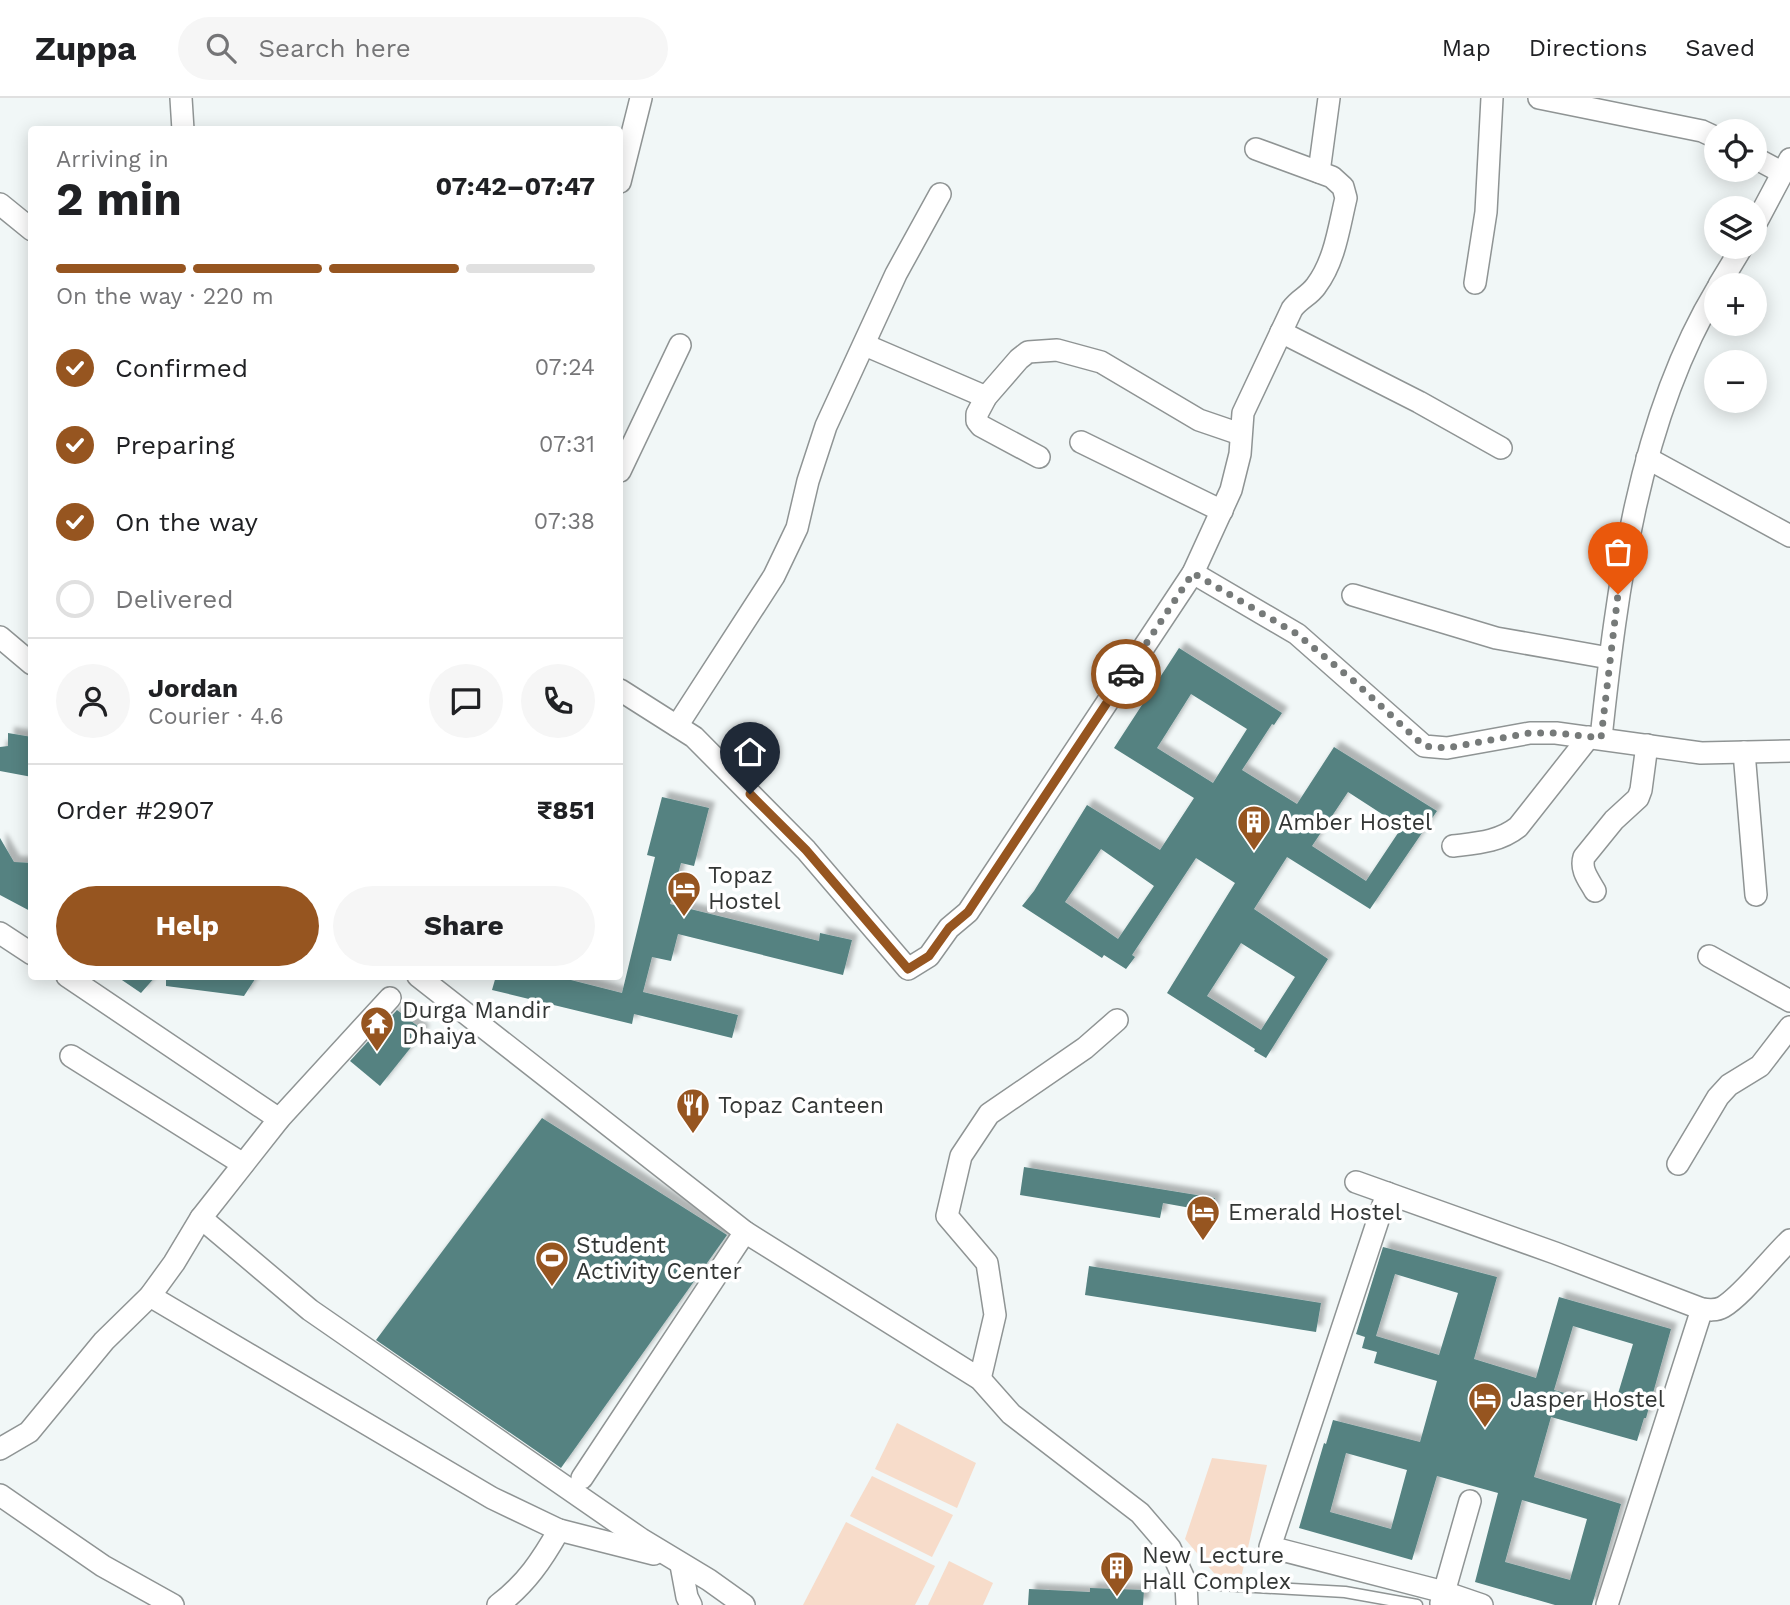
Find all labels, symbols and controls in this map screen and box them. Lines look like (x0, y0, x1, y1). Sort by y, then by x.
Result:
search box (178, 17, 668, 80)
text: Zuppa (35, 29, 136, 68)
icon: search (202, 29, 240, 67)
text: Search here (258, 33, 411, 63)
text: Map (1442, 34, 1491, 62)
text: Directions (1529, 34, 1647, 62)
text: Saved (1685, 34, 1755, 62)
map controls (1704, 119, 1767, 413)
button: locate (1704, 119, 1767, 182)
text: Arriving in (56, 146, 169, 173)
text: 07:42–07:47 (435, 171, 595, 201)
text: 2 min (56, 172, 182, 226)
button: layers (1704, 196, 1767, 259)
button: + (1704, 273, 1767, 336)
text: On the way · 220 m (56, 283, 274, 310)
icon: check (56, 349, 94, 387)
button: − (1704, 350, 1767, 413)
text: Confirmed (115, 353, 248, 383)
text: 07:24 (535, 354, 595, 381)
icon: check (56, 426, 94, 464)
text: Preparing (115, 430, 235, 460)
text: 07:31 (539, 431, 595, 458)
icon: check (56, 503, 94, 541)
text: On the way (115, 507, 258, 537)
text: 07:38 (534, 508, 595, 535)
pin (1588, 522, 1648, 594)
icon: bag (1599, 533, 1637, 571)
text: Delivered (115, 584, 234, 614)
courier (1091, 639, 1161, 709)
icon: car (1107, 655, 1145, 693)
button: person (56, 664, 130, 738)
button: chat (429, 664, 503, 738)
button: phone (521, 664, 595, 738)
text: Jordan (148, 673, 238, 703)
text: Courier · 4.6 (148, 703, 284, 730)
pin (720, 722, 780, 794)
icon: home (731, 733, 769, 771)
text: Order #2907 (56, 795, 214, 825)
text: ₹851 (537, 795, 595, 825)
building icon: Amber Hostel (1235, 803, 1273, 852)
place label: Amber Hostel (1278, 809, 1432, 836)
place label: Topaz Hostel (708, 862, 781, 915)
hotel icon: Topaz Hostel (665, 869, 703, 918)
button: Help (56, 886, 319, 966)
button: Share (333, 886, 595, 966)
place label: Durga Mandir Dhaiya (402, 997, 551, 1050)
temple icon: Durga Mandir Dhaiya (358, 1004, 396, 1053)
restaurant icon: Topaz Canteen (674, 1086, 712, 1135)
place label: Topaz Canteen (718, 1092, 884, 1119)
hotel icon: Emerald Hostel (1184, 1193, 1222, 1242)
place label: Emerald Hostel (1228, 1199, 1402, 1226)
place label: Student Activity Center (576, 1232, 742, 1285)
sports icon: Student Activity Center (533, 1239, 571, 1288)
hotel icon: Jasper Hostel (1466, 1380, 1504, 1429)
place label: Jasper Hostel (1510, 1386, 1665, 1413)
place label: New Lecture Hall Complex (1142, 1542, 1291, 1595)
building icon: New Lecture Hall Complex (1098, 1549, 1136, 1598)

